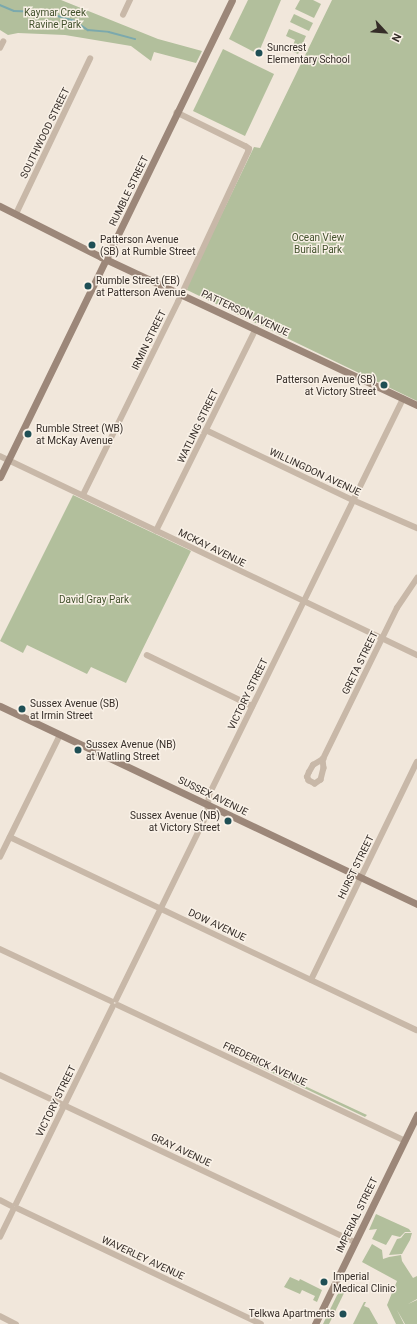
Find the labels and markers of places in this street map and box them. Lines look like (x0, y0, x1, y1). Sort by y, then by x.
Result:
place label: Suncrest Elementary School (267, 41, 350, 64)
marker: Suncrest Elementary School (254, 48, 264, 58)
place label: Patterson Avenue (SB) at Rumble Street (100, 233, 195, 256)
marker: Patterson Avenue (SB) at Rumble Street (87, 240, 97, 250)
place label: Rumble Street (EB) at Patterson Avenue (96, 274, 186, 298)
marker: Rumble Street (EB) at Patterson Avenue (83, 281, 93, 291)
place label: Patterson Avenue (SB) at Victory Street (276, 373, 376, 396)
marker: Patterson Avenue (SB) at Victory Street (379, 380, 389, 390)
place label: Rumble Street (WB) at McKay Avenue (36, 422, 123, 446)
marker: Rumble Street (WB) at McKay Avenue (23, 429, 33, 439)
place label: Sussex Avenue (SB) at Irmin Street (30, 697, 119, 720)
marker: Sussex Avenue (SB) at Irmin Street (17, 704, 27, 714)
place label: Sussex Avenue (NB) at Watling Street (86, 738, 176, 762)
marker: Sussex Avenue (NB) at Watling Street (73, 745, 83, 755)
place label: Sussex Avenue (NB) at Victory Street (130, 809, 220, 832)
marker: Sussex Avenue (NB) at Victory Street (223, 816, 233, 826)
place label: Imperial Medical Clinic (333, 1270, 395, 1294)
marker: Imperial Medical Clinic (318, 1276, 330, 1288)
place label: Telkwa Apartments (249, 1308, 335, 1320)
marker: Telkwa Apartments (338, 1309, 348, 1319)

